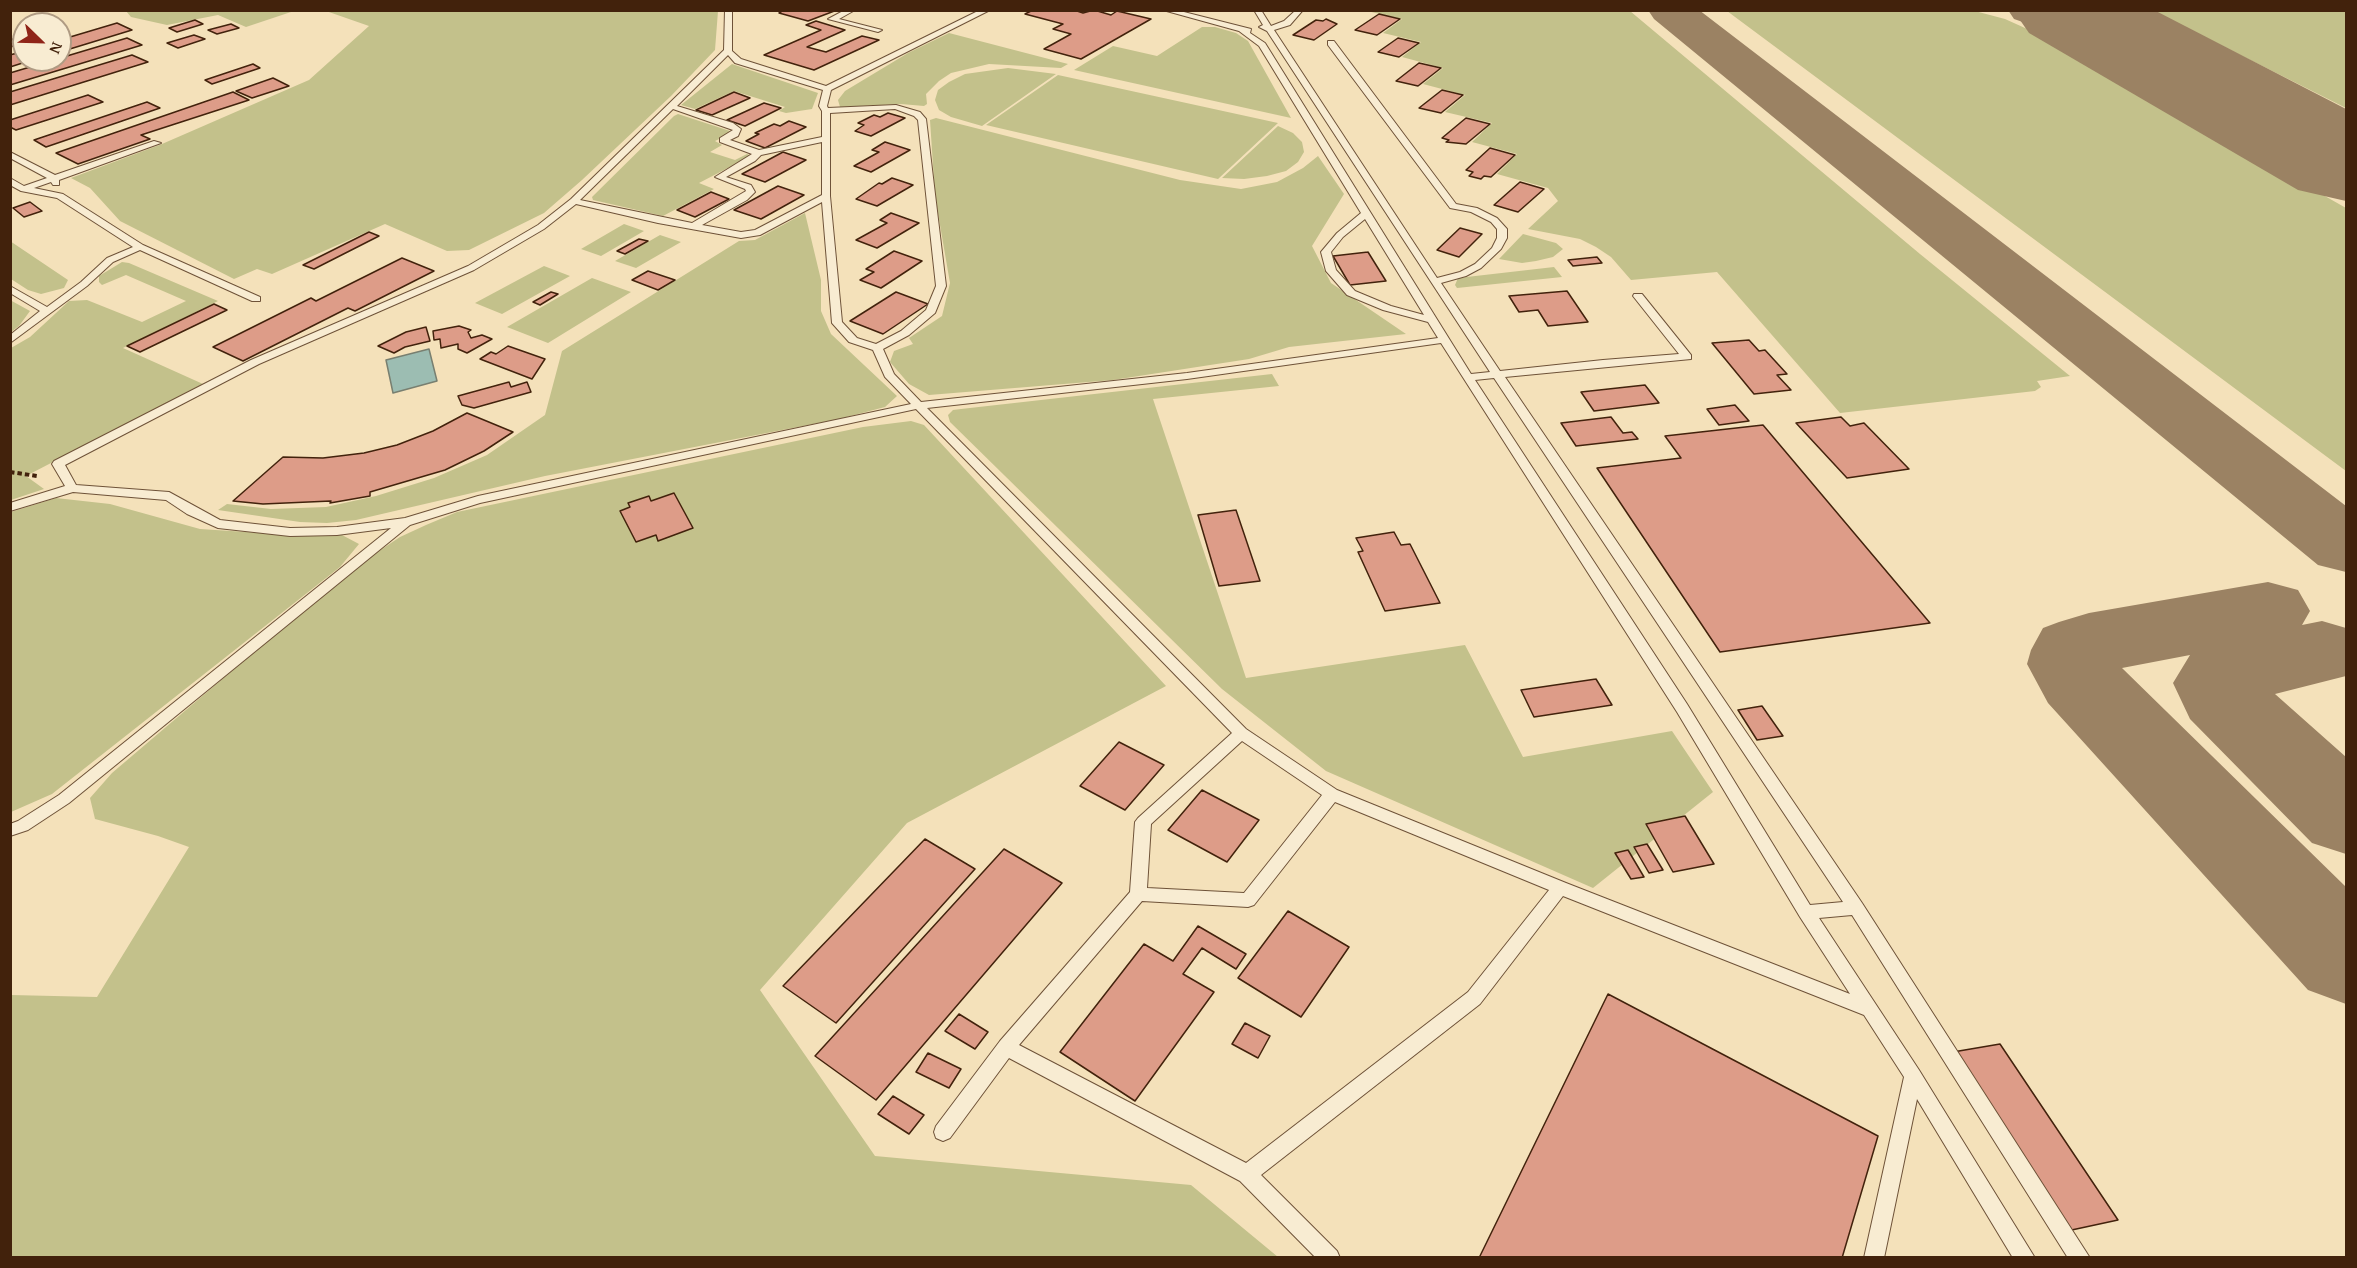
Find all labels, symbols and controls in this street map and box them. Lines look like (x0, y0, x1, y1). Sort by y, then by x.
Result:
north arrow (12, 12, 72, 72)
text: N (44, 39, 70, 58)

